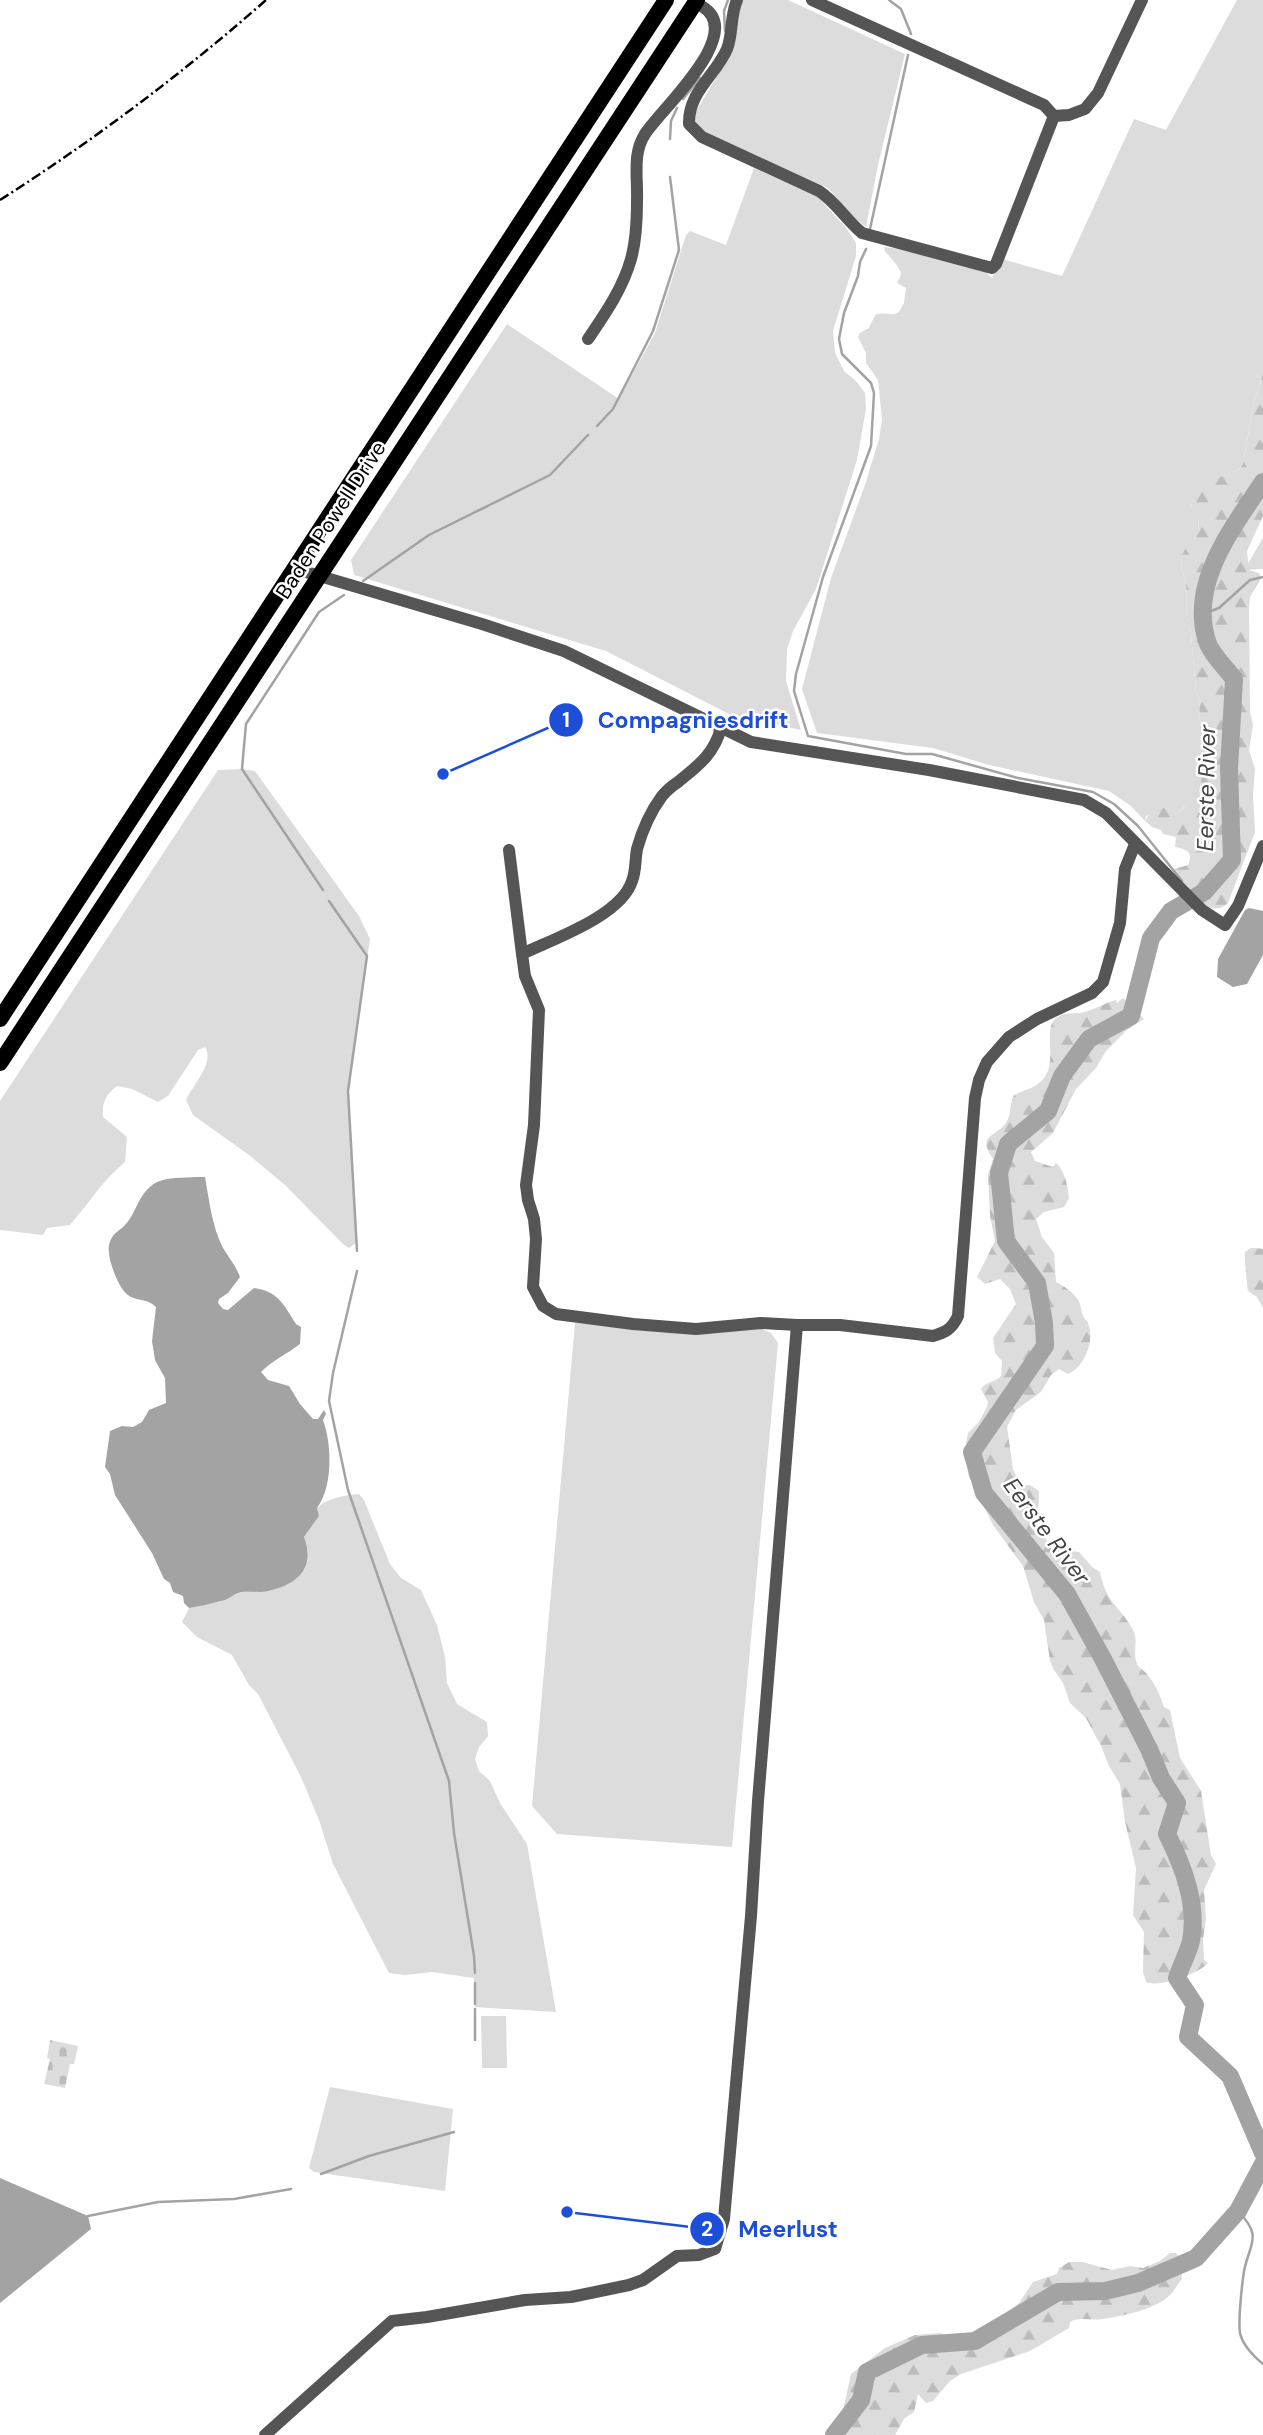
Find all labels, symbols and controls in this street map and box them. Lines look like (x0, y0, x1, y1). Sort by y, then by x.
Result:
street label: Baden Powell Drive (270, 436, 393, 604)
callout: Compagniesdrift (549, 698, 802, 742)
text: Compagniesdrift (598, 705, 788, 735)
text: 1 (562, 706, 570, 734)
water label: Eerste River (1190, 723, 1222, 852)
water label: Eerste River (997, 1471, 1098, 1592)
callout: Meerlust (689, 2207, 852, 2251)
text: Meerlust (738, 2214, 838, 2244)
text: 2 (701, 2215, 713, 2243)

